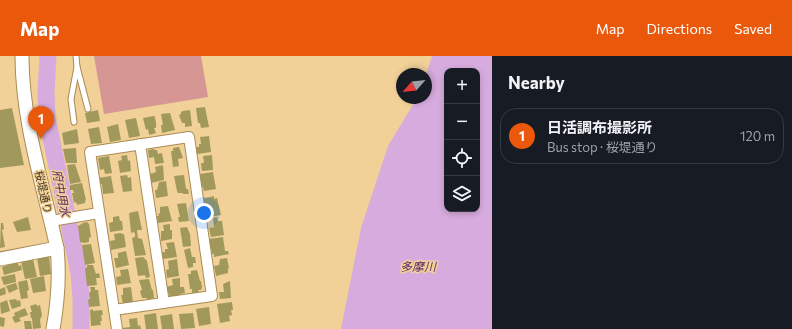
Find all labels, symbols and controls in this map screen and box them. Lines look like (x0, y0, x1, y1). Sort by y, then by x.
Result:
text: Map (20, 17, 59, 40)
text: Map (596, 20, 625, 37)
text: Directions (647, 20, 712, 37)
text: Saved (734, 20, 772, 37)
north arrow (396, 68, 432, 104)
map controls (444, 68, 480, 212)
button: + (444, 68, 480, 104)
text: Nearby (508, 72, 565, 93)
button: − (444, 104, 480, 140)
pin: 1 (28, 106, 54, 139)
text: 日活調布撮影所 (547, 118, 652, 136)
text: 1 (519, 128, 525, 144)
text: 120 m (740, 128, 775, 144)
text: Bus stop · 桜堤通り (547, 139, 658, 155)
button: locate (444, 140, 480, 176)
water label: 府中用水 (51, 168, 74, 220)
street label: 桜堤通り (33, 169, 55, 215)
button: layers (444, 176, 480, 212)
your location (194, 203, 214, 223)
water label: 多摩川 (400, 259, 438, 273)

